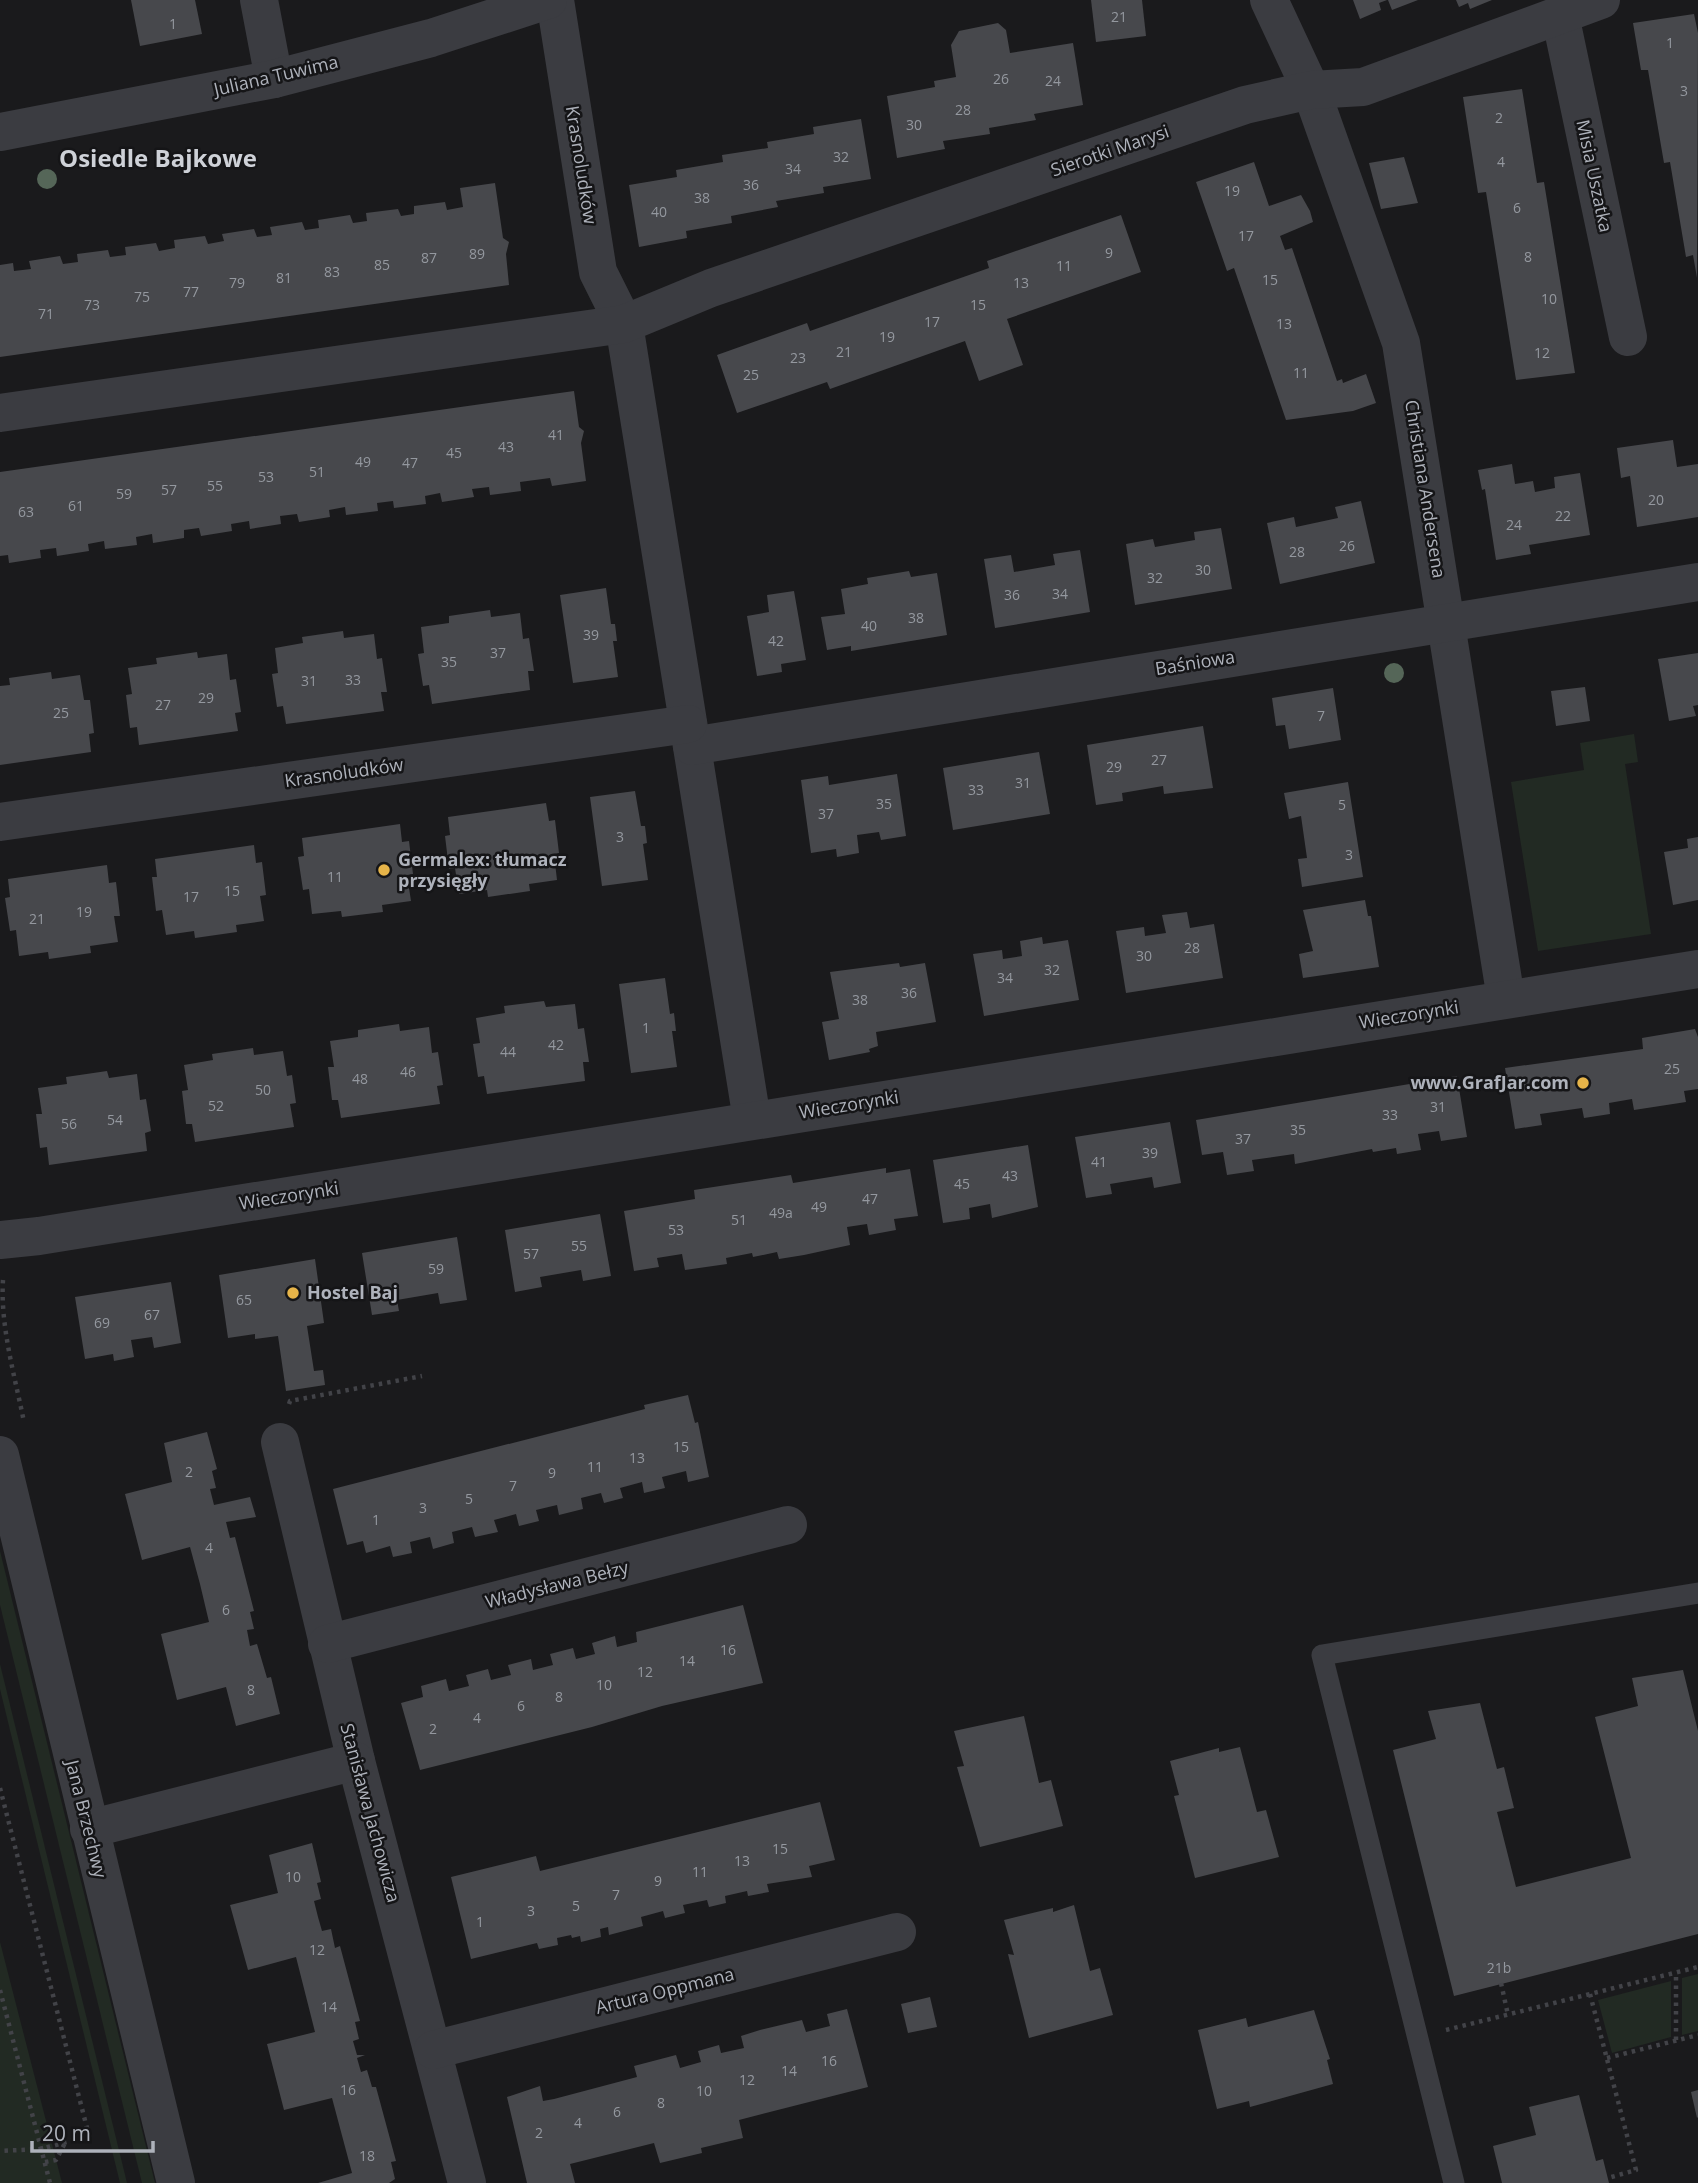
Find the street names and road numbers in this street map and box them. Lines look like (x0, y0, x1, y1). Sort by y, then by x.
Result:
street label: Juliana Tuwima (209, 49, 340, 101)
street label: Krasnoludków (561, 104, 603, 226)
street label: Misia Uszatka (1571, 117, 1619, 234)
street label: Sierotki Marysi (1047, 119, 1172, 182)
street label: Christiana Andersena (1400, 398, 1452, 580)
street label: Baśniowa (1153, 644, 1237, 680)
street label: Krasnoludków (283, 752, 405, 792)
street label: Wieczorynki (1357, 994, 1460, 1034)
street label: Wieczorynki (797, 1084, 900, 1124)
street label: Wieczorynki (237, 1175, 340, 1215)
street label: Władysława Bełzy (483, 1554, 632, 1613)
street label: Stanisława Jachowicza (335, 1721, 406, 1905)
street label: Jana Brzechwy (60, 1755, 113, 1881)
street label: Artura Oppmana (593, 1961, 737, 2019)

